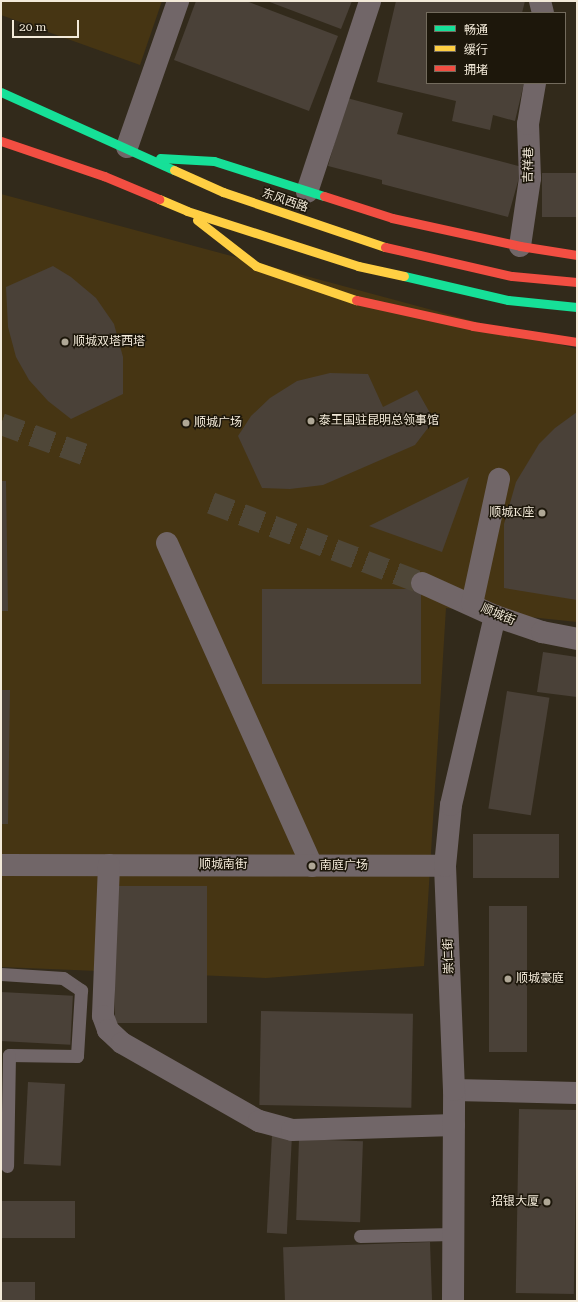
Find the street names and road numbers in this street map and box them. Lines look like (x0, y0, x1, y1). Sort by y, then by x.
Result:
street label: 吉祥巷 (521, 147, 537, 183)
street label: 东风西路 (260, 186, 310, 216)
street label: 顺城街 (479, 601, 517, 629)
street label: 顺城南街 (199, 858, 247, 872)
street label: 崇仁街 (441, 938, 457, 974)

